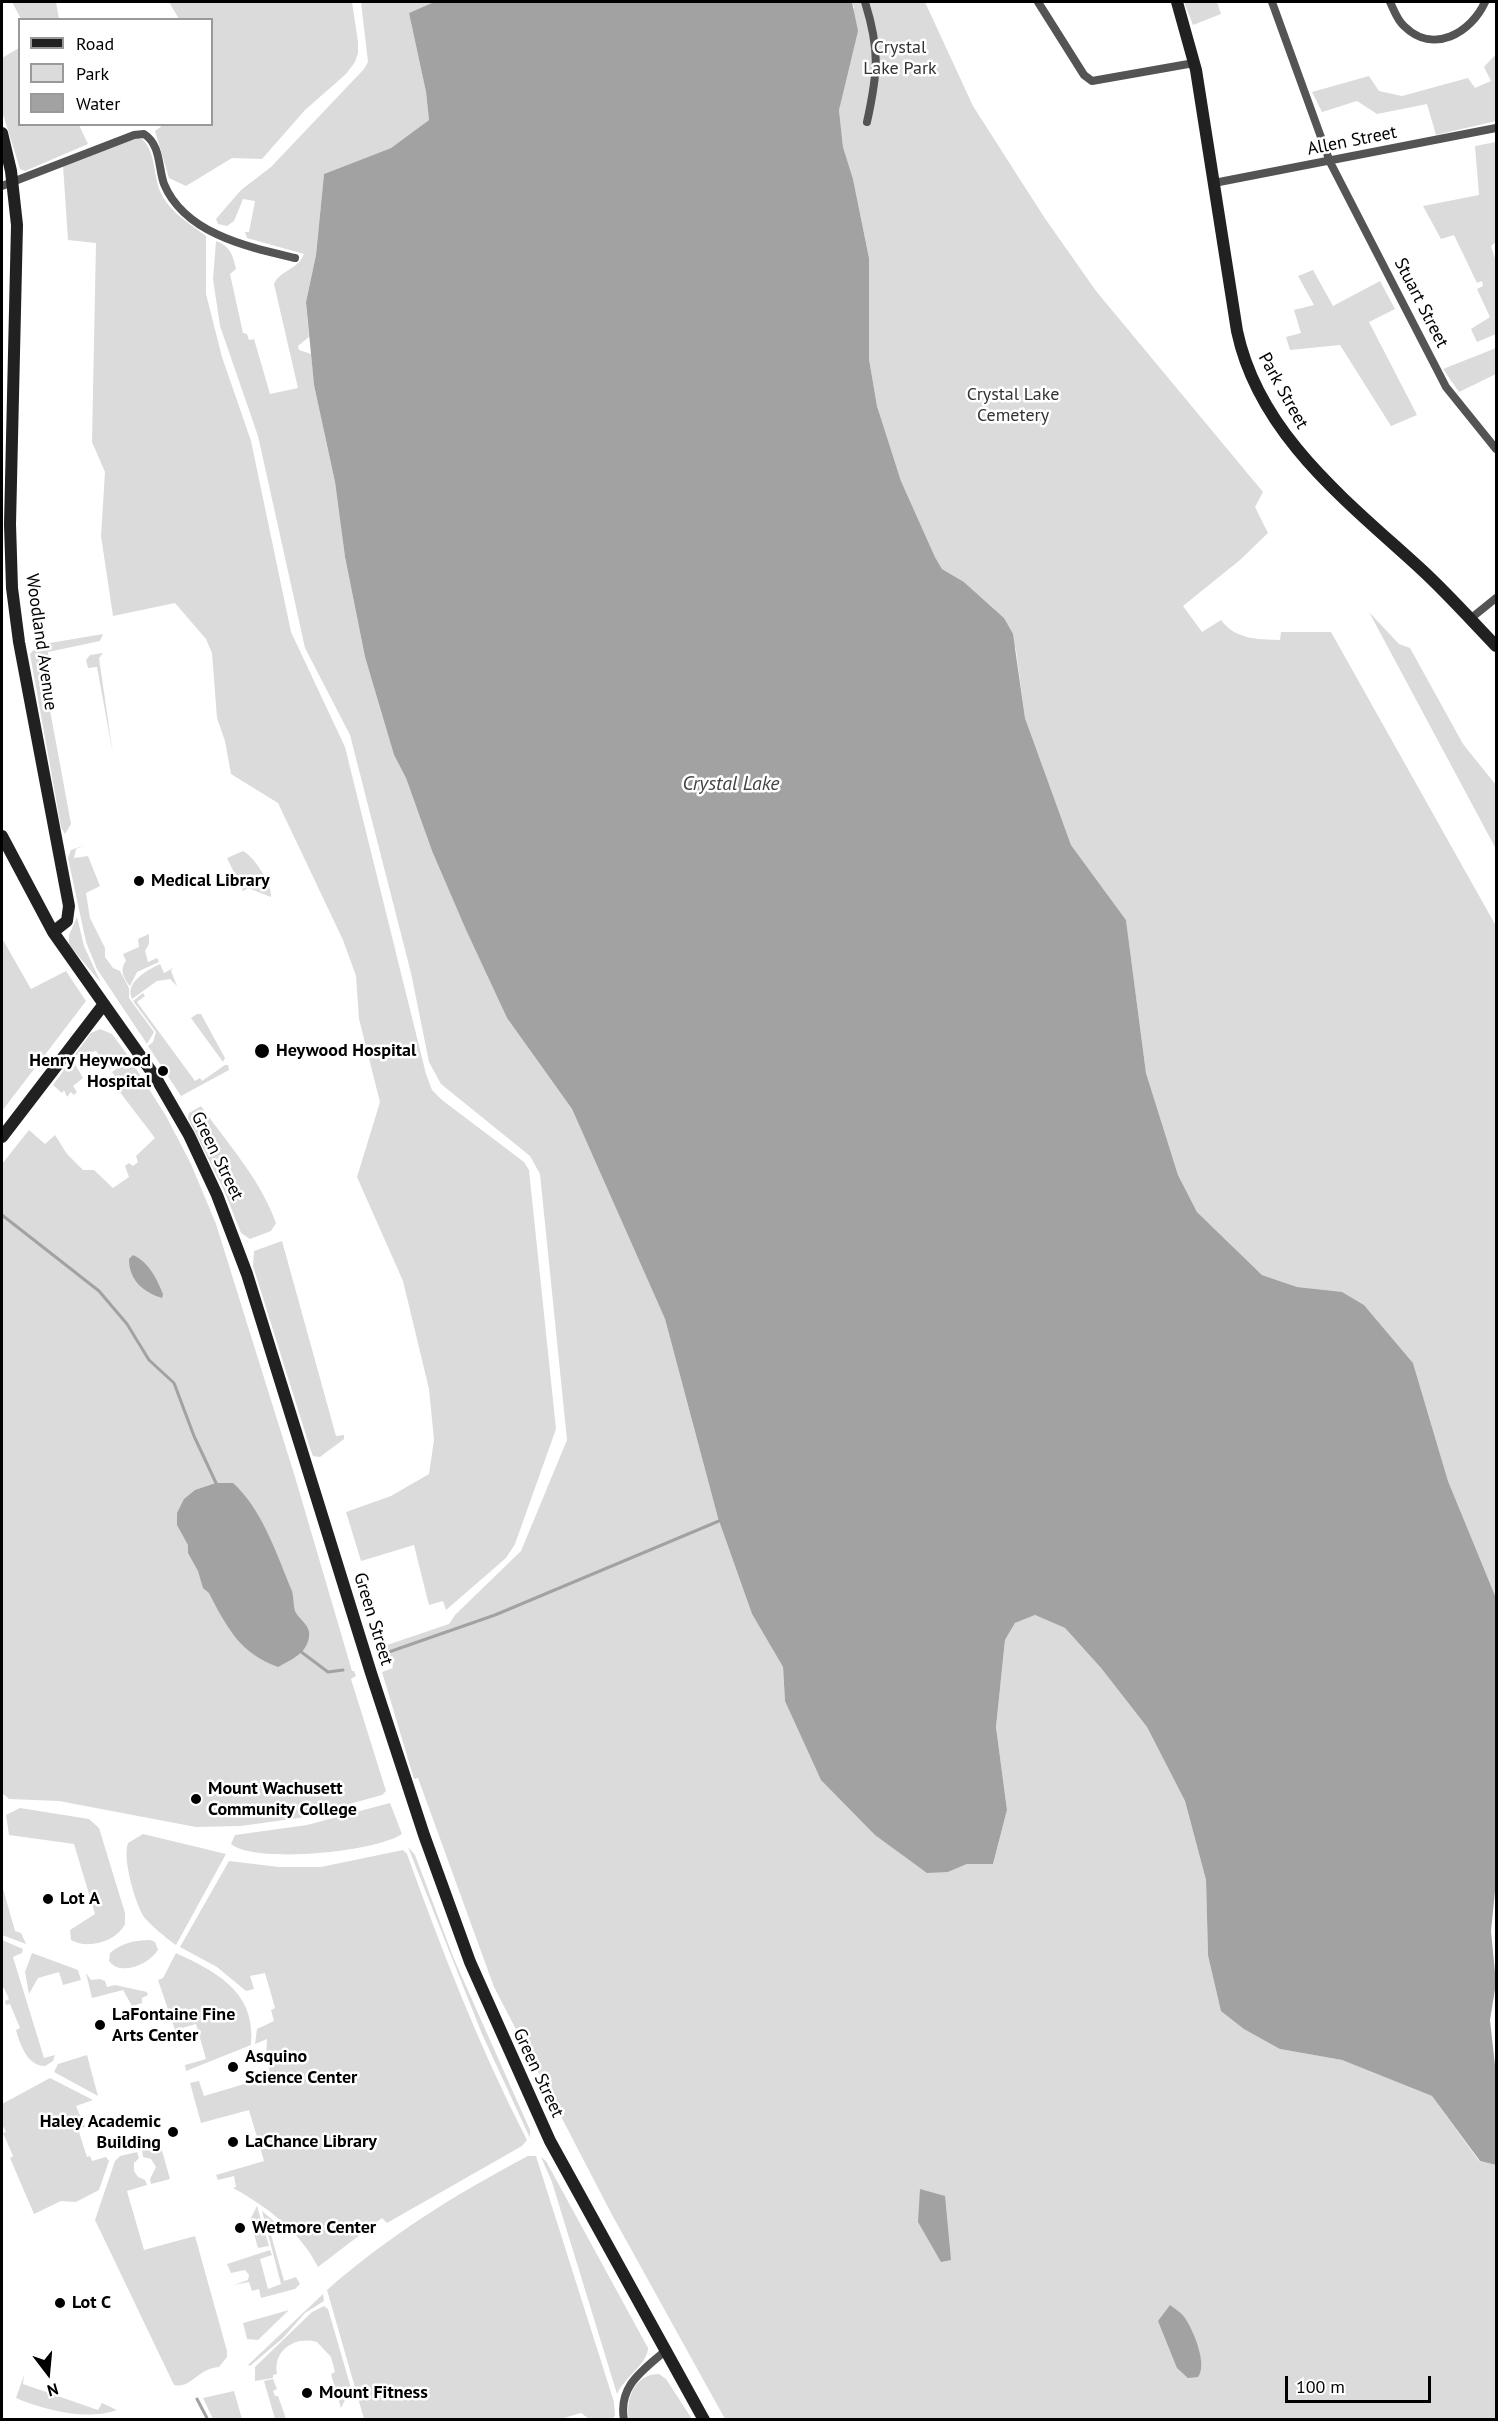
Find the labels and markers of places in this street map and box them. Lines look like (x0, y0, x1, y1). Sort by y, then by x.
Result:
place label: Medical Library (151, 870, 270, 892)
marker: Medical Library (132, 874, 146, 888)
place label: Heywood Hospital (276, 1040, 416, 1062)
marker: Heywood Hospital (253, 1042, 271, 1060)
place label: Henry Heywood Hospital (29, 1050, 151, 1092)
marker: Henry Heywood Hospital (156, 1064, 170, 1078)
place label: Mount Wachusett Community College (208, 1778, 357, 1820)
marker: Mount Wachusett Community College (189, 1792, 203, 1806)
place label: Lot A (60, 1888, 100, 1910)
marker: Lot A (41, 1892, 55, 1906)
place label: LaFontaine Fine Arts Center (112, 2004, 235, 2046)
marker: LaFontaine Fine Arts Center (93, 2018, 107, 2032)
place label: Asquino Science Center (245, 2046, 357, 2088)
marker: Asquino Science Center (226, 2060, 240, 2074)
place label: Haley Academic Building (40, 2111, 161, 2154)
marker: Haley Academic Building (166, 2125, 180, 2139)
place label: LaChance Library (245, 2131, 377, 2153)
marker: LaChance Library (226, 2135, 240, 2149)
place label: Wetmore Center (252, 2217, 376, 2239)
marker: Wetmore Center (233, 2221, 247, 2235)
place label: Lot C (72, 2292, 111, 2314)
marker: Lot C (53, 2296, 67, 2310)
place label: Mount Fitness (319, 2382, 428, 2404)
marker: Mount Fitness (300, 2386, 314, 2400)

